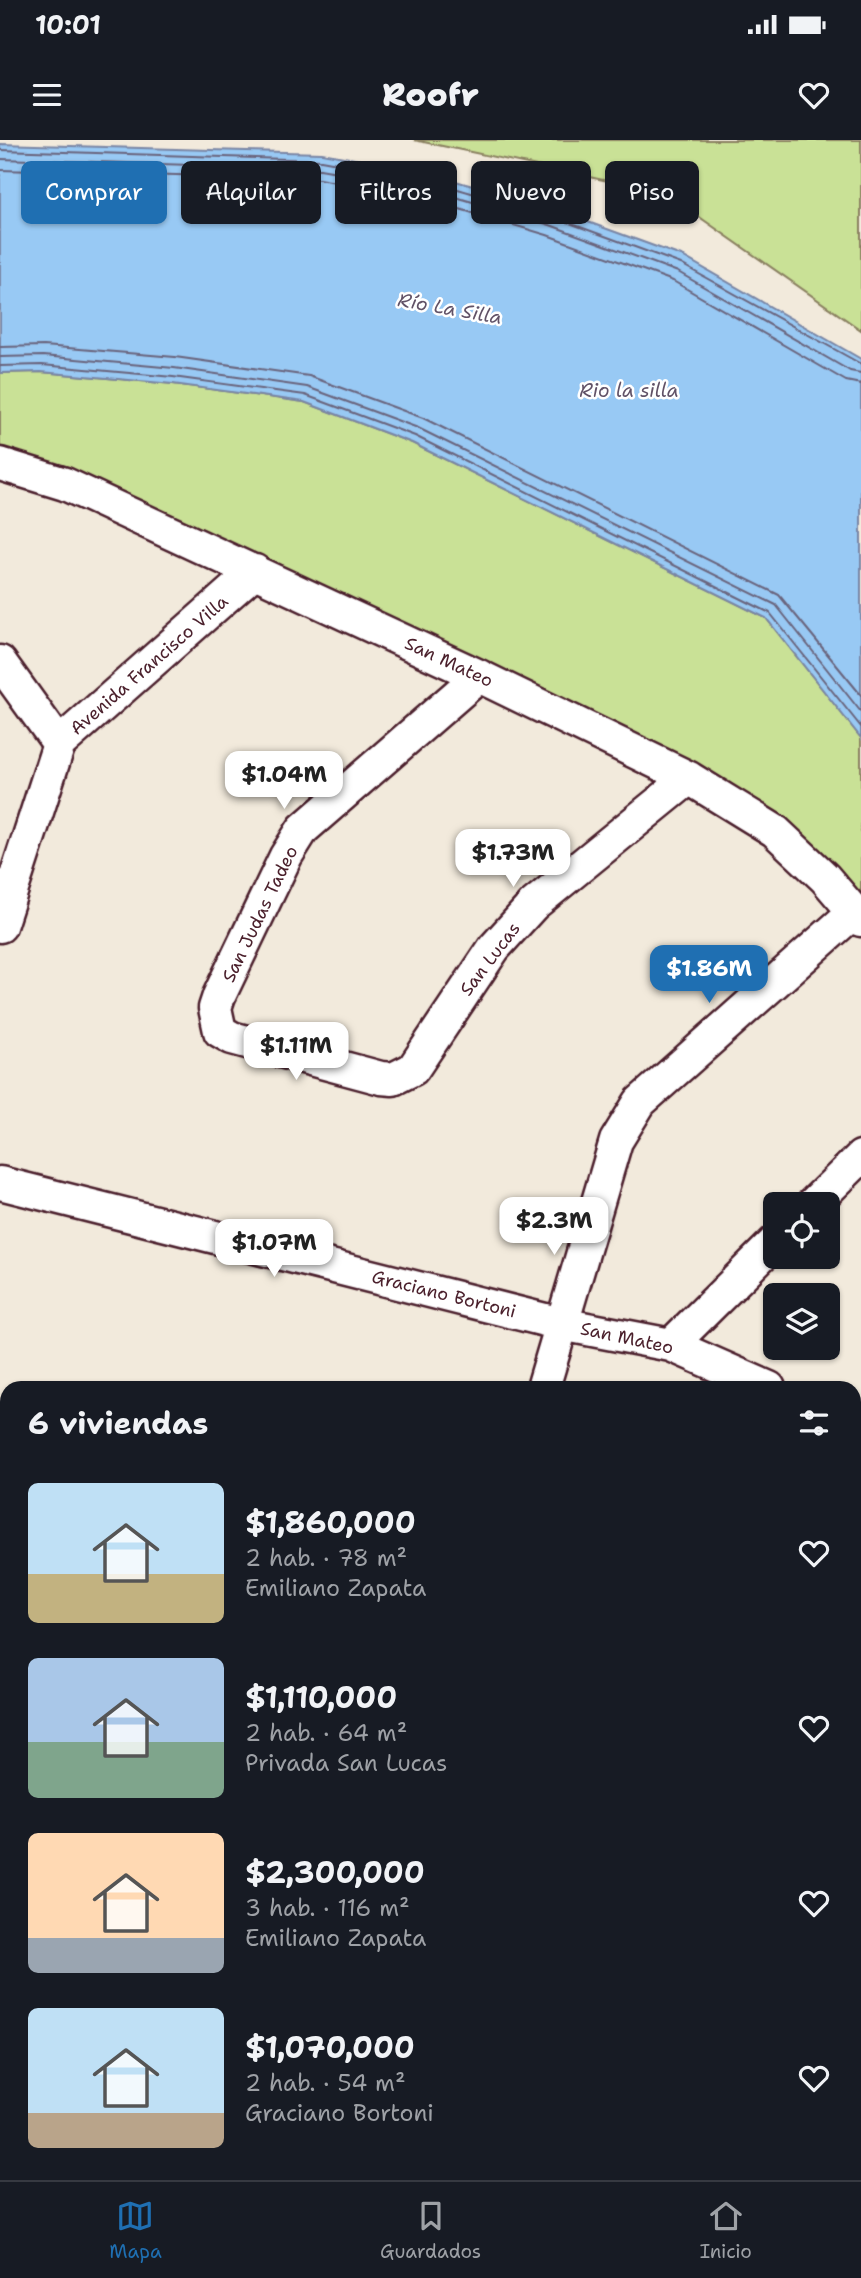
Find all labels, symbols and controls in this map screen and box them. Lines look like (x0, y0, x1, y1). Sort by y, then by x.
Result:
text: 10:01 (35, 7, 101, 42)
text: Roofr (382, 73, 479, 116)
icon: menu (28, 76, 66, 114)
icon: heart (795, 76, 833, 114)
chip: Comprar (21, 161, 167, 224)
chip: Alquilar (181, 161, 321, 224)
chip: Filtros (335, 161, 457, 224)
chip: Nuevo (471, 161, 591, 224)
chip: Piso (605, 161, 699, 224)
water label: Río La Silla (396, 287, 504, 330)
water label: Rio la silla (579, 378, 679, 403)
street label: Avenida Francisco Villa (65, 590, 233, 740)
street label: San Mateo (401, 631, 497, 693)
pin: $1.04M (227, 752, 341, 811)
text: $1.04M (241, 759, 327, 789)
pin: $1.73M (456, 830, 570, 889)
text: $1.73M (471, 837, 555, 867)
street label: San Judas Tadeo (217, 842, 303, 986)
street label: San Lucas (454, 917, 526, 1001)
pin: $1.86M (652, 946, 766, 1005)
text: $1.86M (666, 953, 752, 983)
pin: $1.11M (239, 1023, 353, 1082)
text: $1.11M (260, 1030, 332, 1060)
map controls (763, 1192, 840, 1360)
button: locate (763, 1192, 840, 1269)
pin: $2.3M (505, 1198, 603, 1257)
text: $2.3M (515, 1205, 593, 1235)
pin: $1.07M (217, 1220, 331, 1279)
text: $1.07M (231, 1227, 317, 1257)
street label: Graciano Bortoni (369, 1264, 519, 1324)
button: layers (763, 1283, 840, 1360)
street label: San Mateo (578, 1316, 676, 1360)
text: 6 viviendas (28, 1403, 208, 1444)
icon: filters (795, 1404, 833, 1442)
text: $1,860,000 (245, 1502, 416, 1543)
icon: home (84, 1511, 168, 1595)
icon: heart (795, 1534, 833, 1572)
text: 2 hab. · 78 m² (245, 1543, 407, 1573)
text: Emiliano Zapata (245, 1573, 426, 1603)
text: $1,110,000 (245, 1677, 397, 1718)
icon: home (84, 1686, 168, 1770)
icon: heart (795, 1709, 833, 1747)
text: 2 hab. · 64 m² (245, 1718, 407, 1748)
text: Privada San Lucas (245, 1748, 447, 1778)
text: $2,300,000 (245, 1852, 425, 1893)
icon: home (84, 1861, 168, 1945)
icon: heart (795, 1884, 833, 1922)
text: 3 hab. · 116 m² (245, 1893, 410, 1923)
text: Emiliano Zapata (245, 1923, 426, 1953)
text: $1,070,000 (245, 2027, 415, 2068)
icon: home (84, 2036, 168, 2120)
icon: heart (795, 2059, 833, 2097)
text: 2 hab. · 54 m² (245, 2068, 405, 2098)
text: Graciano Bortoni (245, 2098, 434, 2128)
tab: Mapa (109, 2197, 162, 2264)
tab: Guardados (380, 2197, 481, 2264)
tab: Inicio (700, 2197, 752, 2264)

